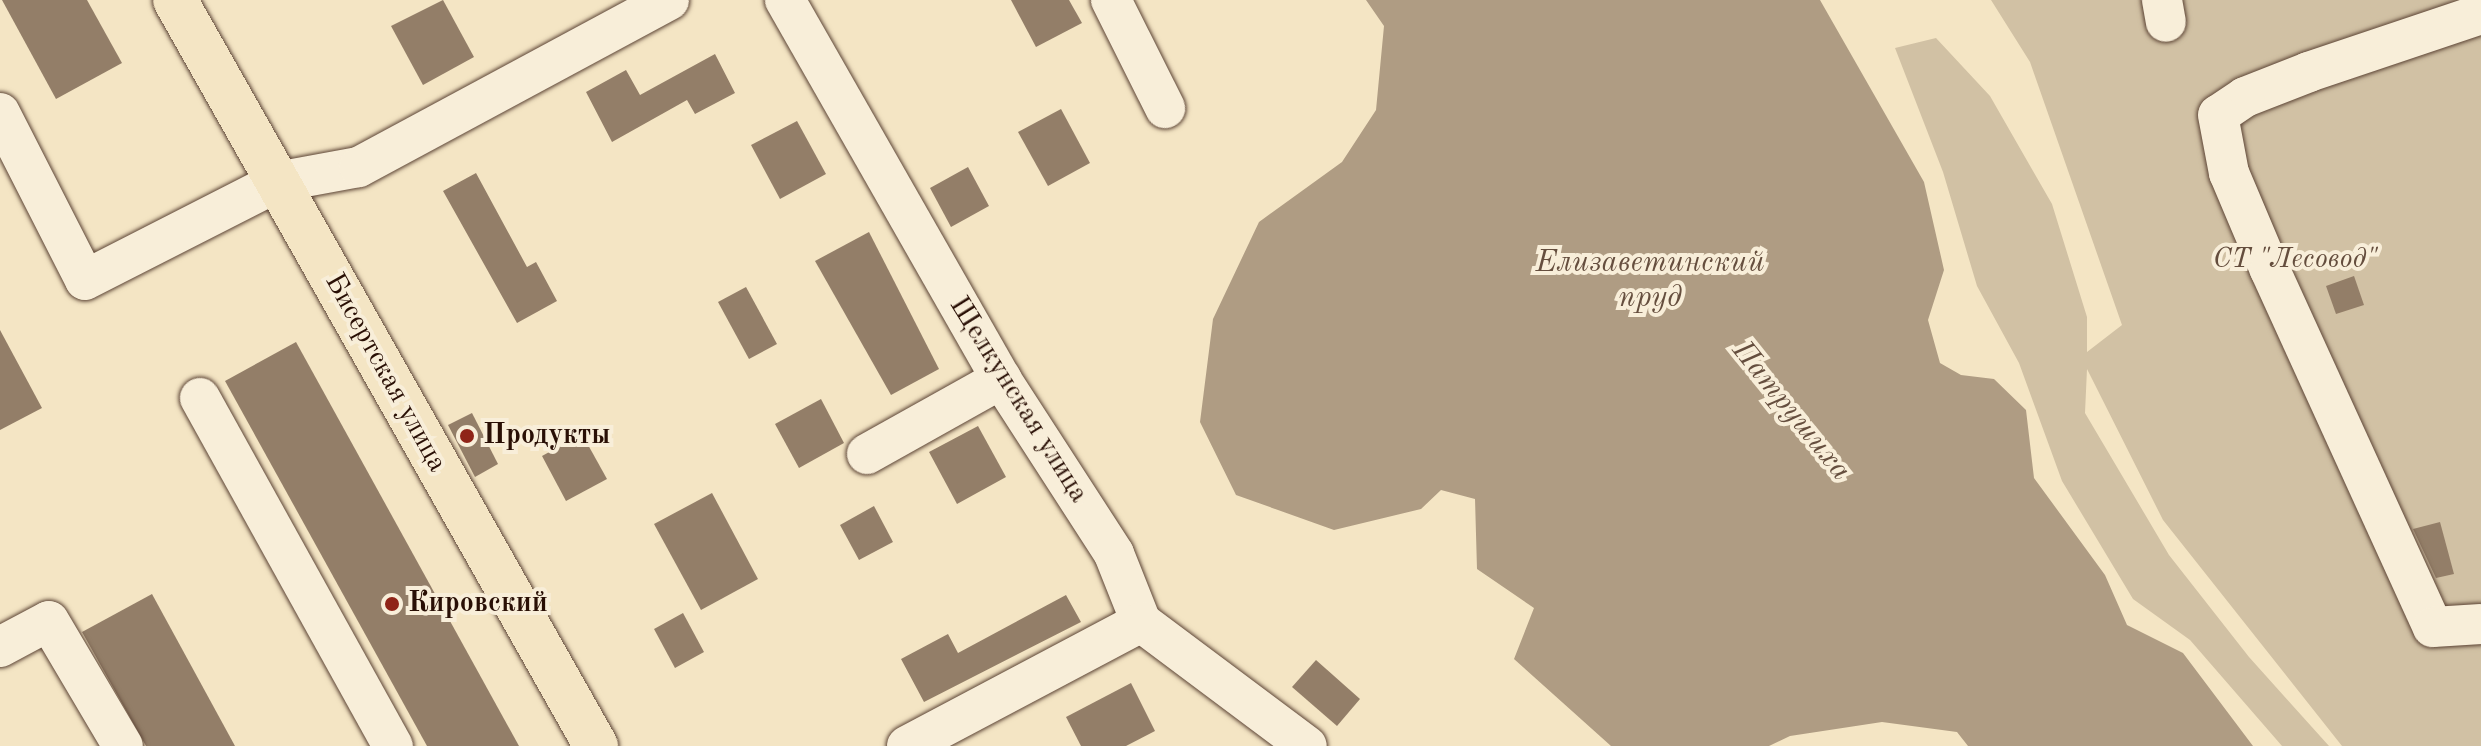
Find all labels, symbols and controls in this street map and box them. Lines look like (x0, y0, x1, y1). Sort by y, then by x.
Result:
park label: СТ "Лесовод" (2213, 243, 2377, 277)
water label: Елизаветинский пруд (1535, 245, 1765, 316)
street label: Бисертская улица (317, 268, 453, 478)
street label: Щелкунская улица (941, 291, 1095, 509)
water label: Патрушиха (1724, 334, 1858, 488)
place label: Продукты (483, 419, 611, 453)
marker: Продукты (458, 427, 476, 445)
place label: Кировский (408, 587, 548, 621)
marker: Кировский (383, 595, 401, 613)

